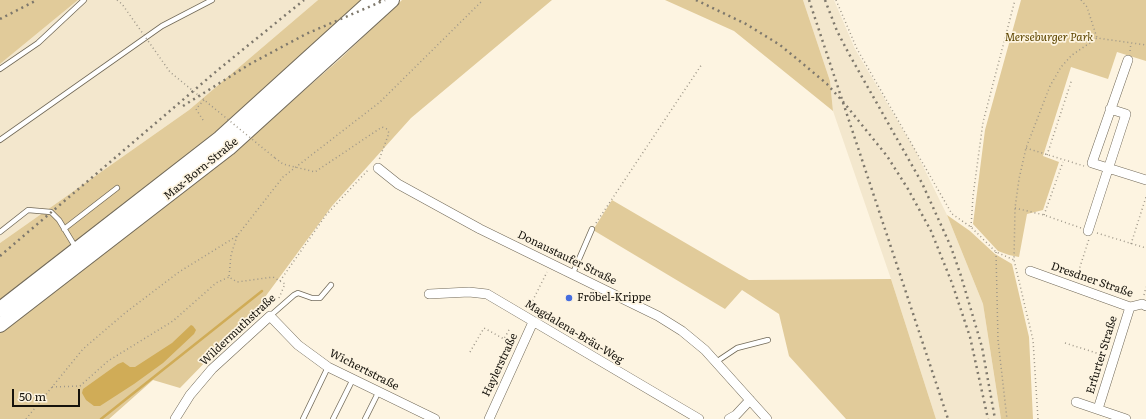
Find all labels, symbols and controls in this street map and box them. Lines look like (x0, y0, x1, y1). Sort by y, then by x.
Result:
park label: Merseburger Park (1005, 31, 1093, 45)
street label: Max-Born-Straße (161, 135, 241, 203)
street label: Donaustaufer Straße (515, 228, 619, 288)
street label: Dresdner Straße (1049, 260, 1135, 300)
place label: Fröbel-Krippe (577, 291, 651, 305)
street label: Wildermuthstraße (197, 292, 279, 368)
marker: Fröbel-Krippe (564, 293, 574, 303)
street label: Magdalena-Bräu-Weg (522, 297, 626, 367)
street label: Erfurter Straße (1084, 314, 1120, 396)
street label: Haylerstraße (480, 331, 520, 399)
street label: Wichertstraße (327, 347, 401, 393)
scale bar (14, 381, 82, 407)
text: 50 m (19, 387, 46, 405)

